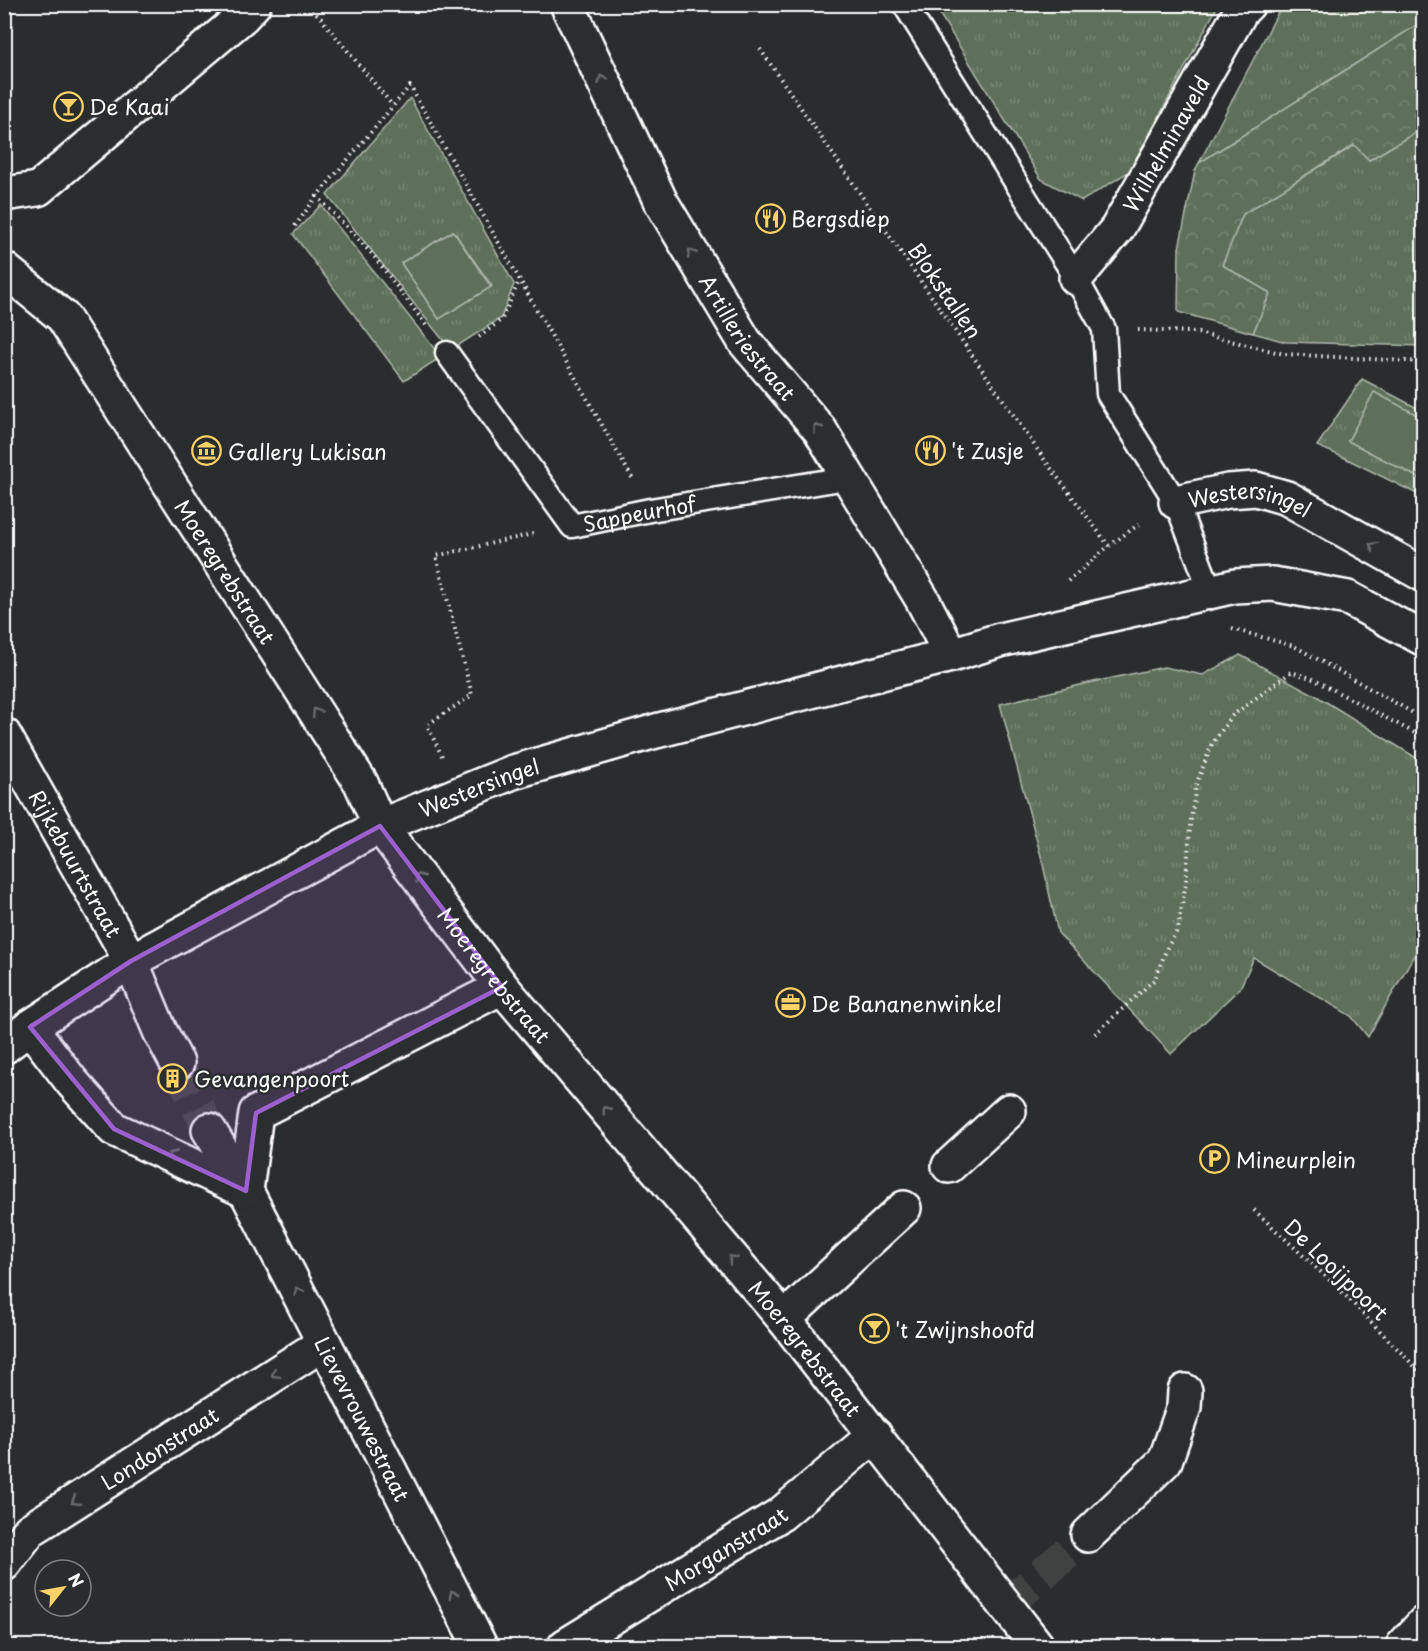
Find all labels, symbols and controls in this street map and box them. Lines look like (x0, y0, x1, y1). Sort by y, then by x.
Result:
street label: Wilhelminaveld (1114, 70, 1217, 218)
one-way arrow (598, 75, 610, 86)
bar icon: De Kaai (52, 90, 84, 122)
place label: De Kaai (89, 90, 169, 122)
restaurant icon: Bergsdiep (754, 202, 786, 234)
place label: Bergsdiep (791, 202, 890, 234)
street label: Blokstallen (901, 236, 991, 344)
one-way arrow (687, 249, 699, 259)
street label: Artilleriestraat (692, 268, 804, 407)
one-way arrow (813, 423, 824, 434)
restaurant icon: 't Zusje (914, 434, 946, 466)
place label: 't Zusje (951, 434, 1024, 466)
museum icon: Gallery Lukisan (191, 435, 223, 467)
place label: Gallery Lukisan (228, 435, 387, 467)
street label: Westersingel (1185, 473, 1318, 525)
street label: Sappeurhof (580, 487, 700, 539)
street label: Moeregrebstraat (167, 493, 284, 650)
one-way arrow (1368, 542, 1379, 553)
one-way arrow (311, 708, 323, 718)
street label: Westersingel (414, 749, 543, 825)
street label: Rijkebuurtstraat (22, 783, 130, 943)
one-way arrow (415, 872, 426, 883)
street label: Moeregrebstraat (431, 900, 559, 1050)
office icon: De Bananenwinkel (774, 987, 806, 1019)
place label: De Bananenwinkel (811, 987, 1002, 1019)
building icon: Gevangenpoort (157, 1062, 189, 1094)
place label: Gevangenpoort (194, 1062, 349, 1094)
one-way arrow (603, 1106, 614, 1117)
parking icon: Mineurplein (1199, 1143, 1231, 1175)
place label: Mineurplein (1236, 1143, 1356, 1175)
one-way arrow (167, 1150, 178, 1162)
street label: De Looijpoort (1277, 1211, 1397, 1327)
one-way arrow (729, 1255, 740, 1266)
street label: Moeregrebstraat (741, 1273, 870, 1423)
one-way arrow (294, 1286, 305, 1297)
bar icon: 't Zwijnshoofd (858, 1313, 890, 1345)
place label: 't Zwijnshoofd (895, 1313, 1035, 1345)
street label: Lievevrouwestraat (307, 1331, 419, 1507)
one-way arrow (271, 1367, 282, 1378)
street label: Londonstraat (94, 1398, 224, 1497)
one-way arrow (71, 1494, 82, 1505)
street label: Morganstraat (658, 1499, 795, 1598)
north arrow (33, 1558, 93, 1618)
text: N (63, 1568, 90, 1591)
one-way arrow (449, 1590, 460, 1601)

